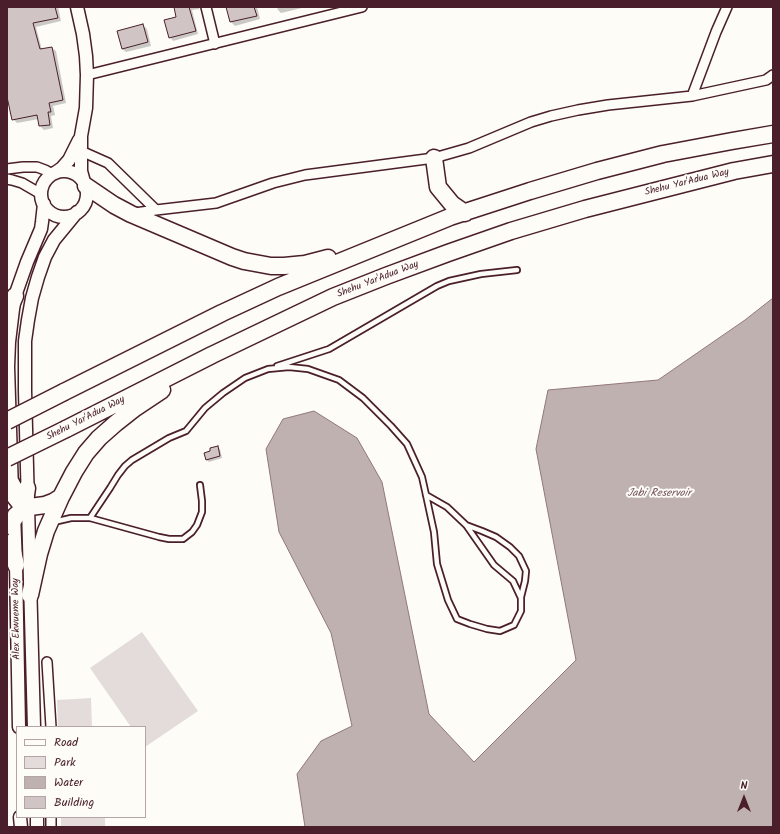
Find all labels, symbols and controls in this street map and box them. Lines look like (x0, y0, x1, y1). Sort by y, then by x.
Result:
street label: Shehu Yar'Adua Way (644, 167, 730, 199)
street label: Shehu Yar'Adua Way (336, 259, 420, 301)
street label: Shehu Yar'Adua Way (45, 394, 127, 444)
water label: Jabi Reservoir (627, 487, 691, 501)
street label: Alex Ekwueme Way (10, 578, 24, 660)
legend (16, 726, 146, 818)
text: Road (54, 733, 78, 752)
text: Park (54, 753, 76, 772)
text: Water (54, 773, 83, 792)
text: N (741, 777, 747, 795)
north arrow (724, 778, 764, 818)
text: Building (54, 793, 94, 812)

